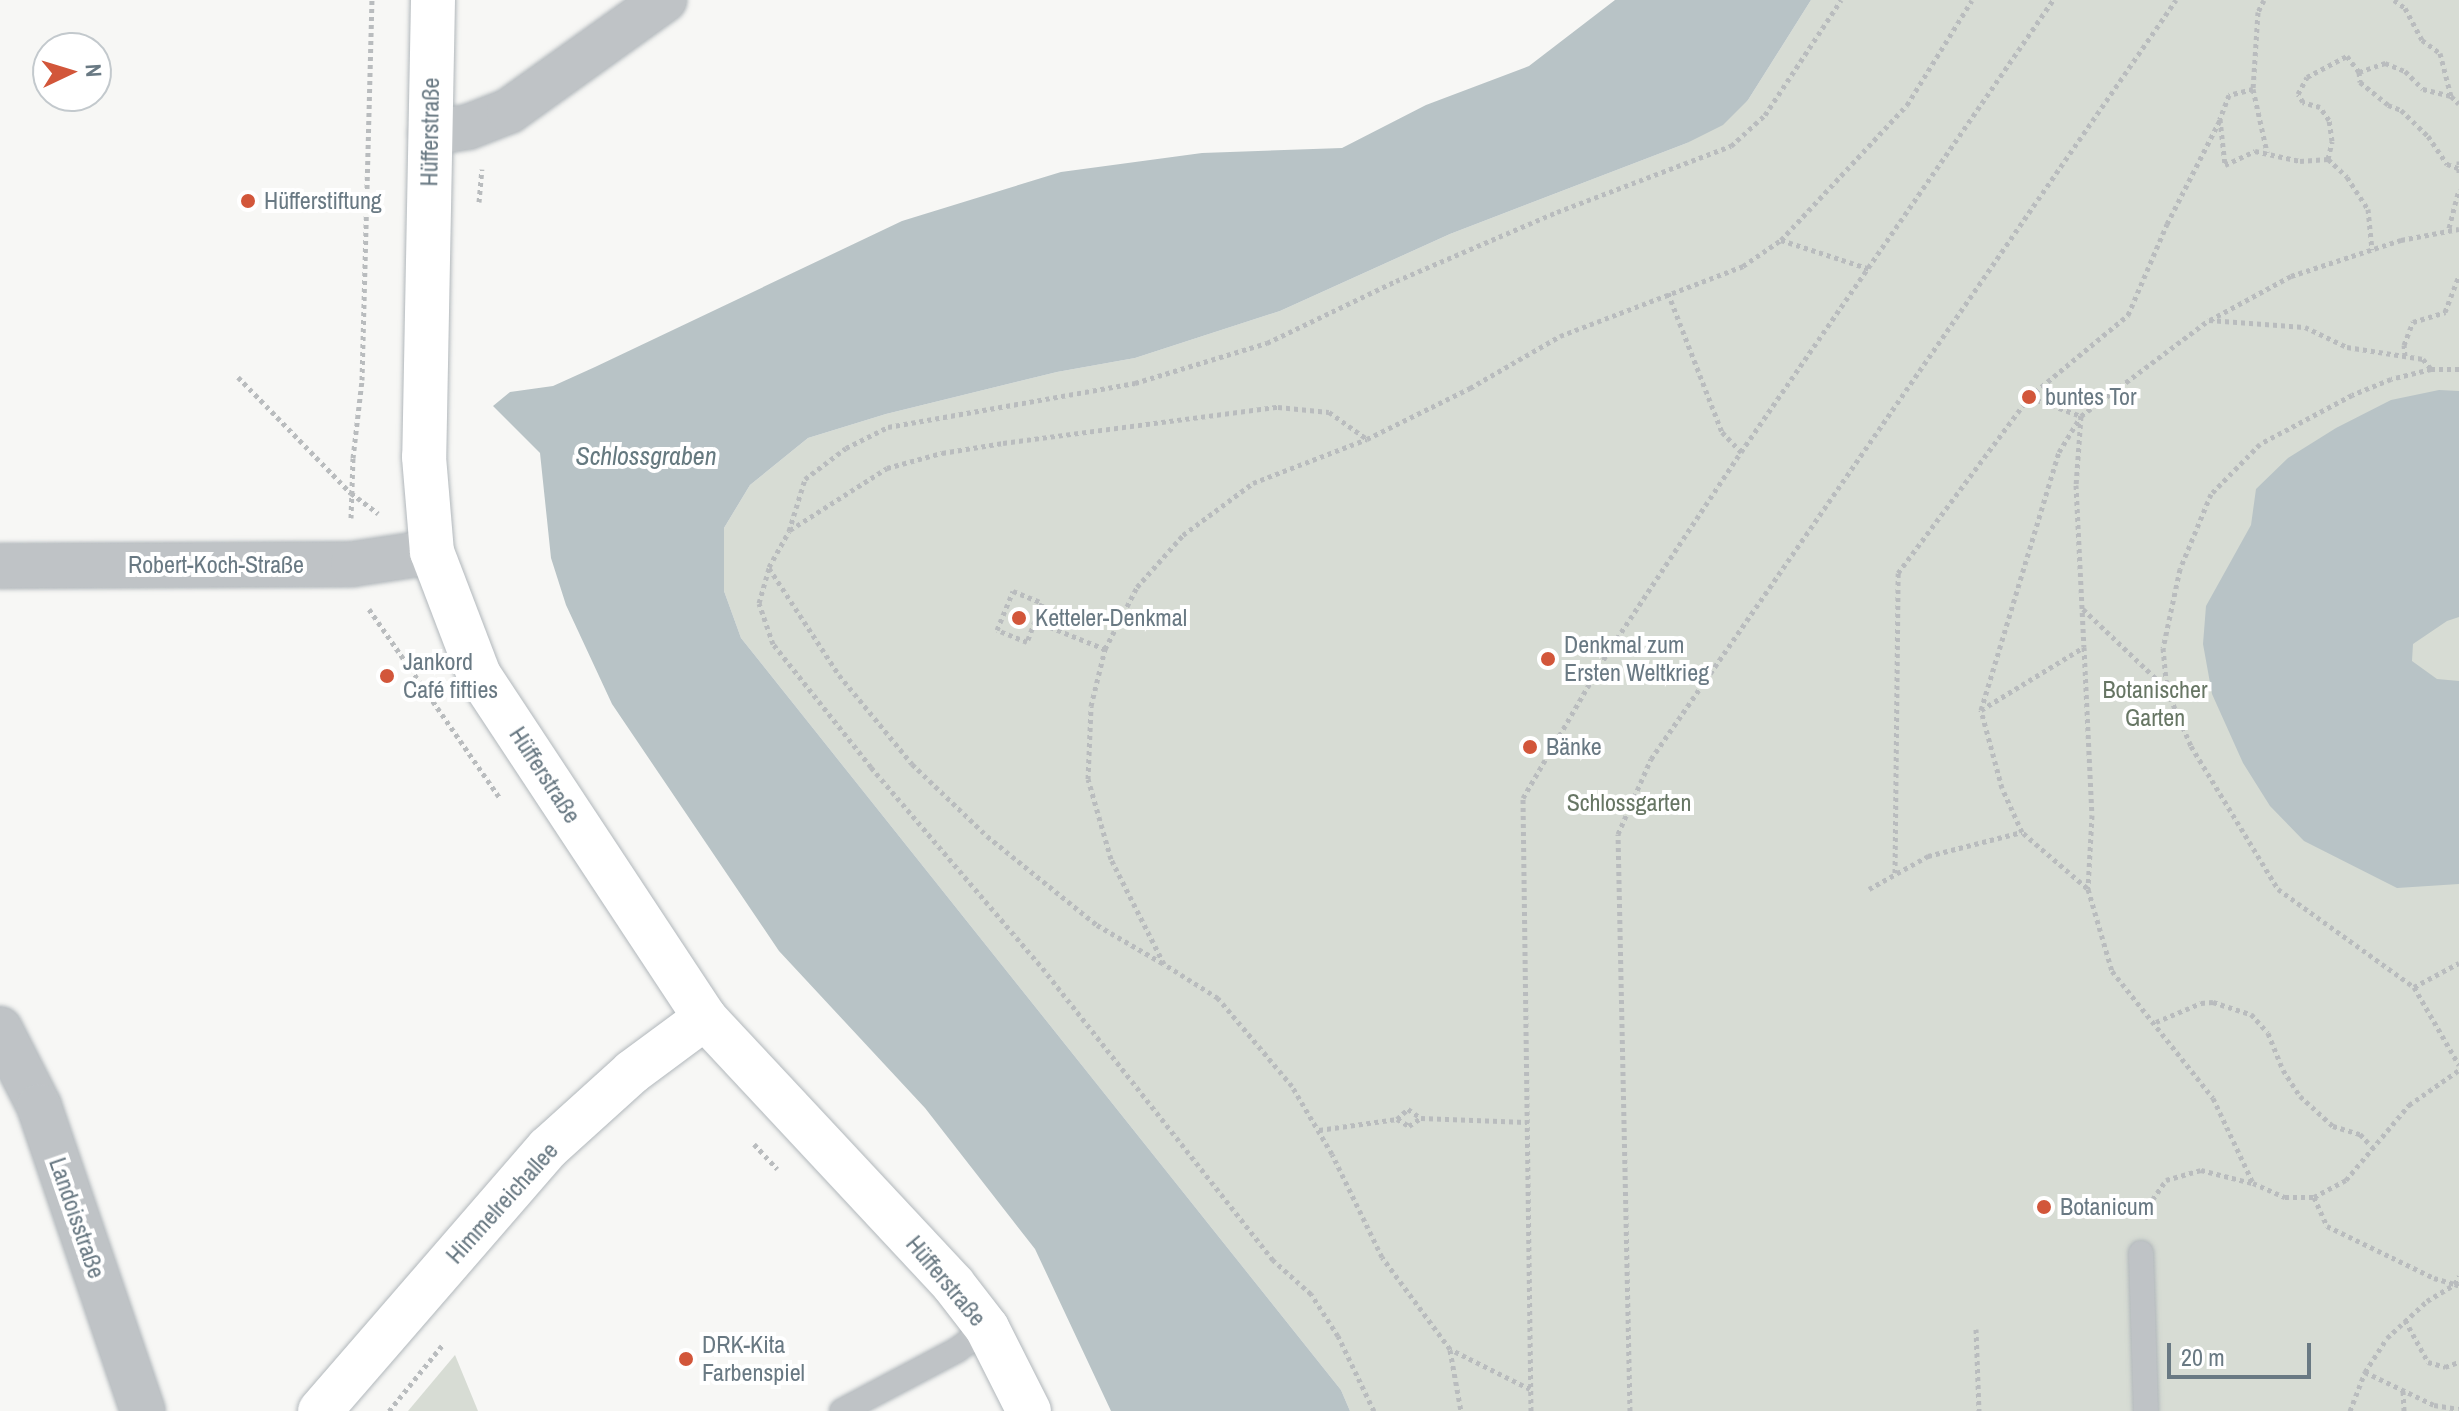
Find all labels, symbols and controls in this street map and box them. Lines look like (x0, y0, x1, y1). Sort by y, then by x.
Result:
north arrow (32, 32, 112, 112)
text: N (79, 63, 109, 78)
street label: Hüfferstraße (415, 77, 445, 187)
place label: Hüfferstiftung (264, 187, 382, 215)
marker: Hüfferstiftung (239, 192, 257, 210)
place label: buntes Tor (2045, 383, 2137, 411)
marker: buntes Tor (2020, 388, 2038, 406)
water label: Schlossgraben (575, 440, 717, 472)
street label: Robert-Koch-Straße (128, 551, 304, 579)
place label: Ketteler-Denkmal (1035, 604, 1187, 632)
marker: Ketteler-Denkmal (1010, 609, 1028, 627)
place label: Denkmal zum Ersten Weltkrieg (1564, 631, 1709, 687)
place label: Jankord Café fifties (403, 648, 498, 704)
marker: Denkmal zum Ersten Weltkrieg (1539, 650, 1557, 668)
marker: Jankord Café fifties (378, 667, 396, 685)
park label: Botanischer Garten (2102, 676, 2208, 732)
street label: Hüfferstraße (503, 721, 587, 829)
place label: Bänke (1546, 733, 1602, 761)
marker: Bänke (1521, 738, 1539, 756)
park label: Schlossgarten (1567, 789, 1691, 817)
street label: Himmelreichallee (440, 1136, 564, 1270)
street label: Landoisstraße (43, 1154, 111, 1282)
place label: Botanicum (2060, 1193, 2154, 1221)
marker: Botanicum (2035, 1198, 2053, 1216)
street label: Hüfferstraße (900, 1230, 992, 1332)
scale bar (2171, 1327, 2315, 1377)
place label: DRK-Kita Farbenspiel (702, 1331, 805, 1387)
text: 20 m (2181, 1341, 2225, 1373)
marker: DRK-Kita Farbenspiel (677, 1350, 695, 1368)

